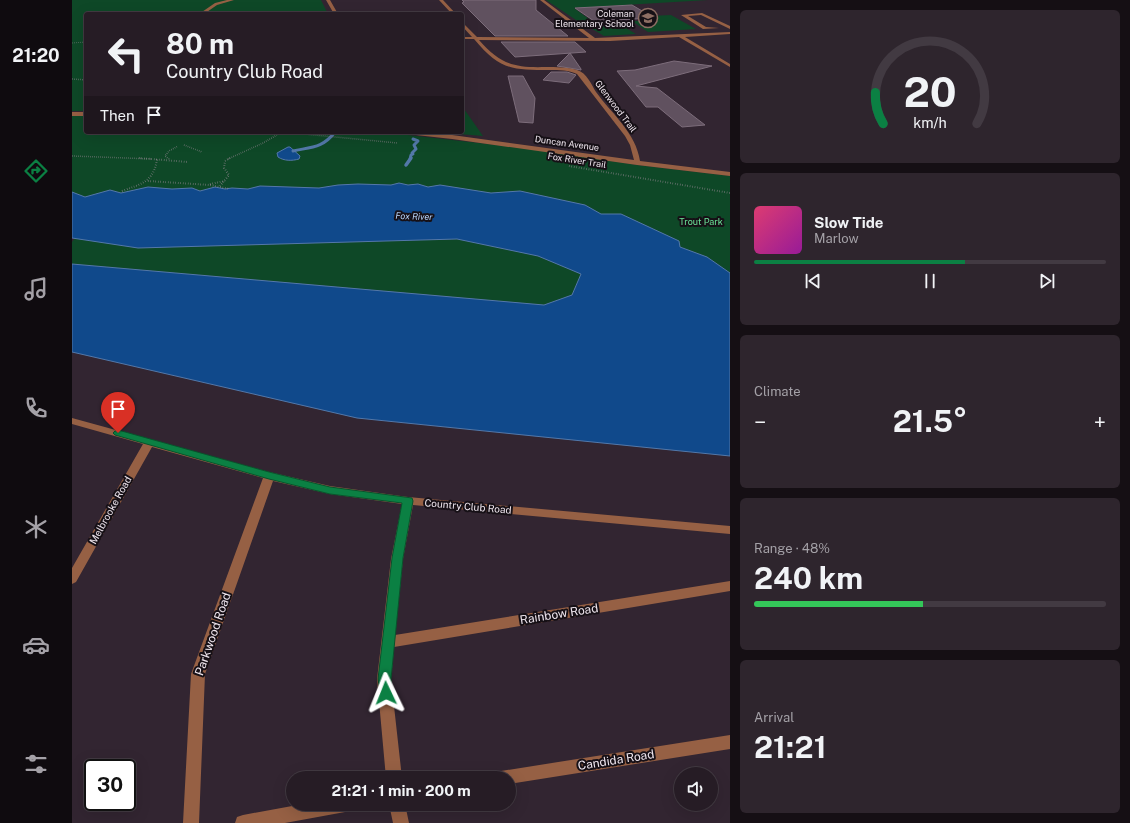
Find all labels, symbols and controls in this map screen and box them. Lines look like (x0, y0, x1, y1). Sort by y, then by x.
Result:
school or university icon: Coleman Elementary School (637, 7, 659, 29)
place label: Coleman Elementary School (555, 8, 634, 29)
text: 80 m (166, 27, 234, 60)
icon: left (100, 28, 152, 80)
text: 21:20 (12, 45, 60, 66)
text: Country Club Road (166, 61, 323, 82)
text: 20 (903, 67, 957, 116)
street label: Glenwood Trail (593, 78, 639, 134)
icon: arrive (143, 104, 165, 126)
text: Then (100, 107, 135, 124)
text: km/h (913, 114, 947, 131)
street label: Duncan Avenue (534, 133, 600, 153)
street label: Fox River Trail (547, 150, 607, 170)
icon: directions (22, 157, 50, 185)
water label: Fox River (395, 210, 433, 222)
text: Slow Tide (814, 214, 883, 231)
park label: Trout Park (679, 216, 723, 227)
text: Marlow (814, 231, 859, 246)
icon: previous (802, 270, 824, 292)
icon: pause (919, 270, 941, 292)
icon: next (1036, 270, 1058, 292)
icon: music (22, 275, 50, 303)
text: Climate (754, 384, 801, 399)
pin (101, 392, 135, 433)
icon: phone (22, 394, 50, 422)
icon: arrive (107, 398, 129, 420)
text: 21.5° (893, 403, 967, 439)
text: − (754, 409, 766, 435)
text: + (1094, 409, 1106, 435)
street label: Melbrooke Road (86, 474, 134, 546)
street label: Country Club Road (424, 496, 512, 516)
icon: climate (22, 513, 50, 541)
text: Range · 48% (754, 541, 830, 556)
text: 240 km (754, 560, 863, 596)
street label: Parkwood Road (192, 591, 234, 677)
street label: Rainbow Road (519, 601, 599, 627)
icon: car (22, 631, 50, 659)
position arrow (365, 672, 407, 714)
text: Arrival (754, 710, 794, 725)
text: 21:21 (754, 729, 826, 765)
street label: Candida Road (577, 747, 655, 773)
icon: filters (22, 750, 50, 778)
speed limit sign: 30 (84, 759, 136, 811)
map controls (674, 767, 718, 811)
button: sound (674, 767, 718, 811)
text: 21:21 · 1 min · 200 m (331, 782, 471, 799)

